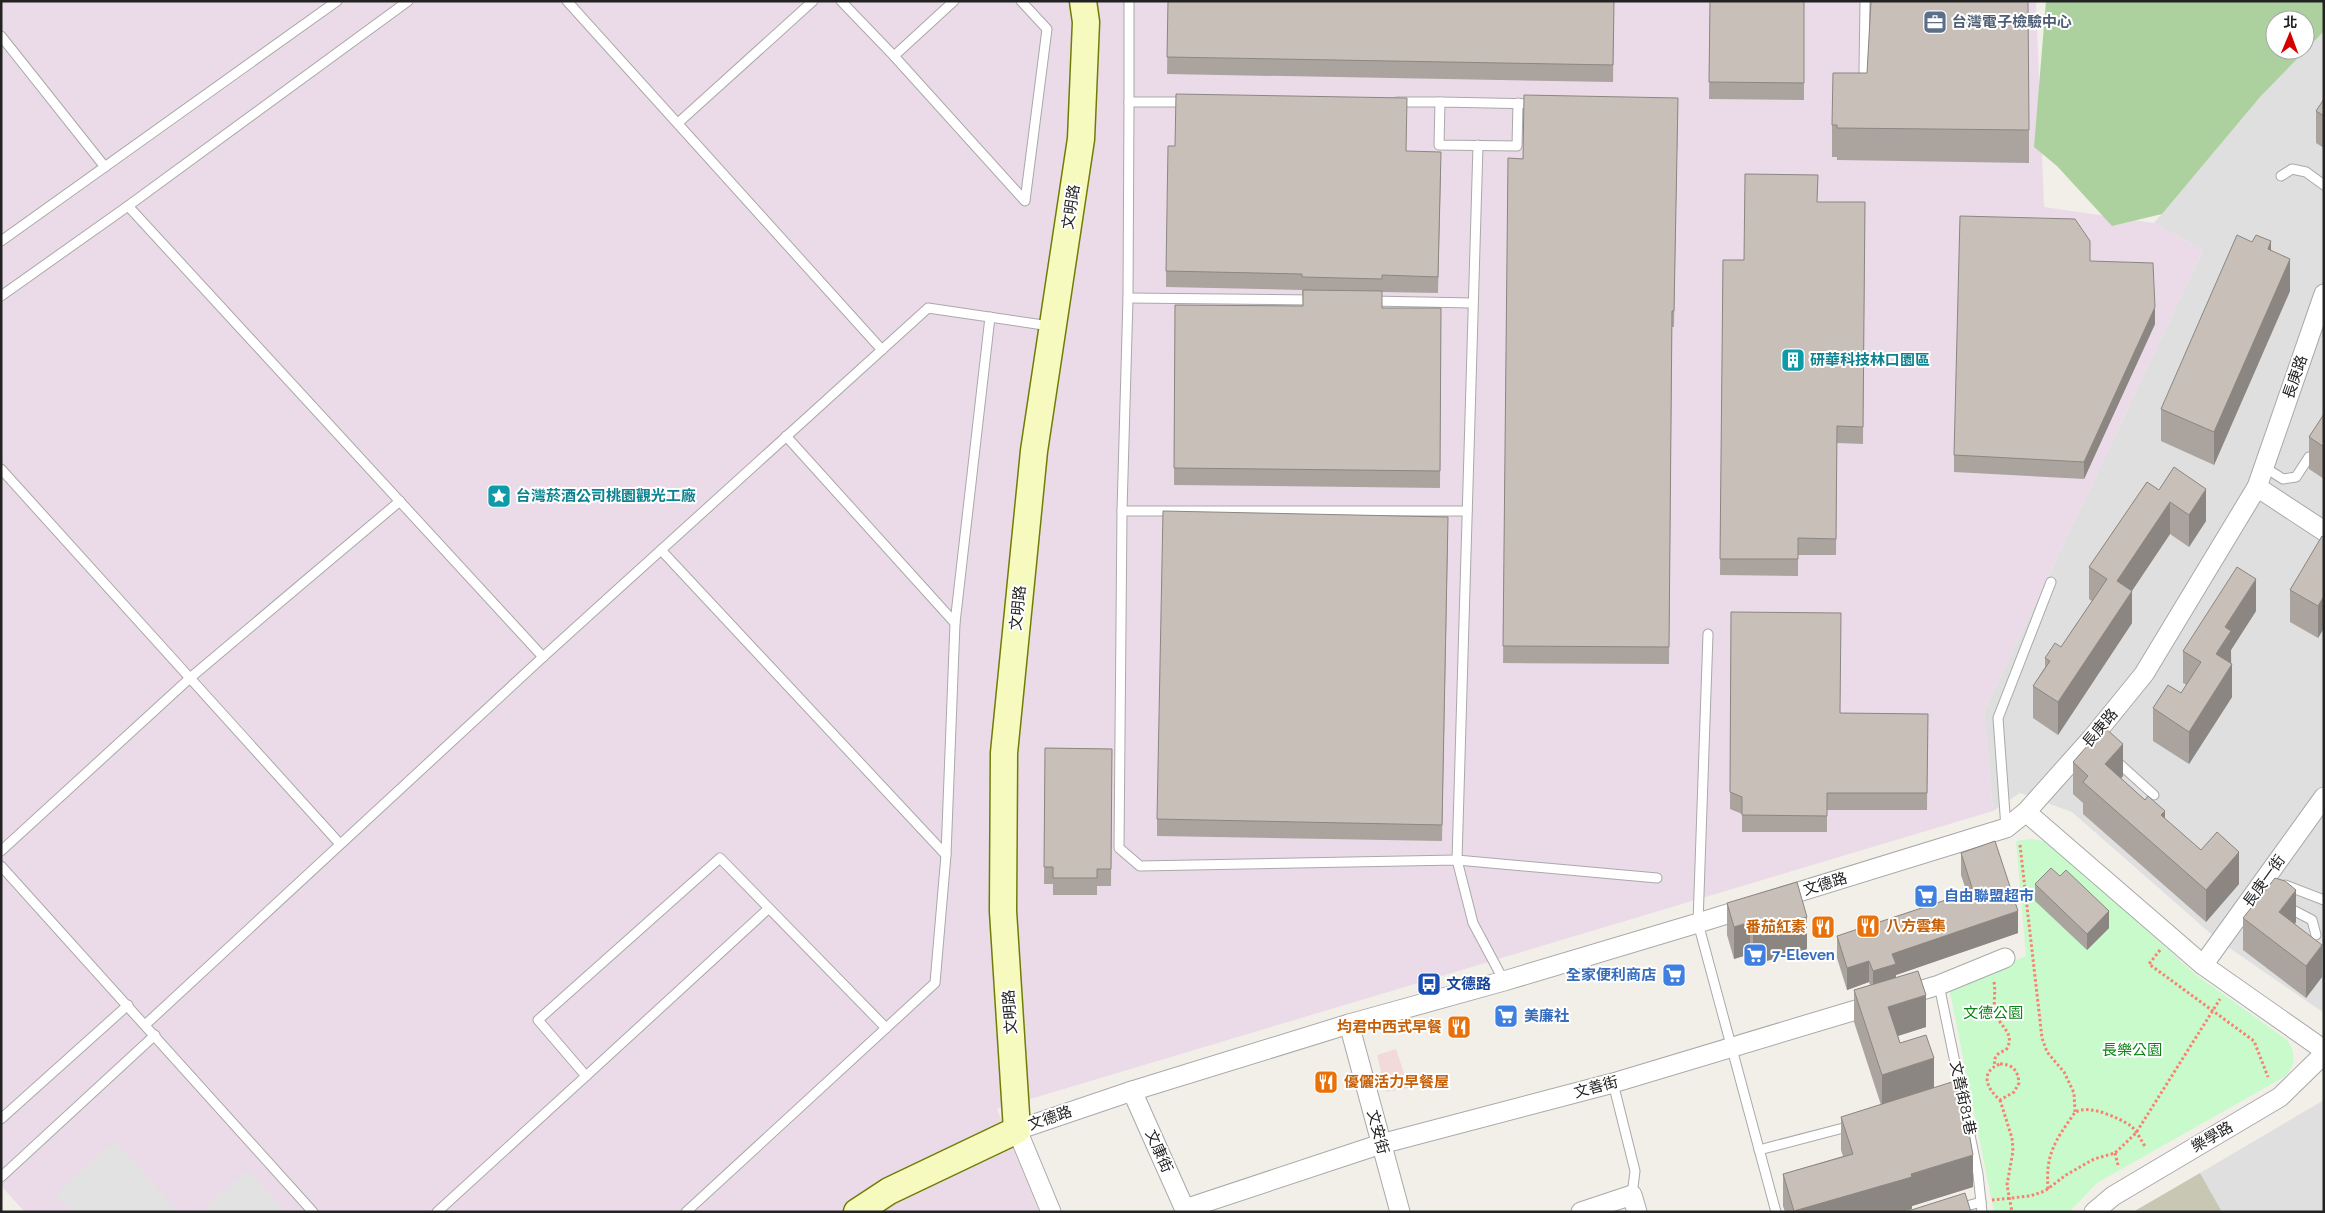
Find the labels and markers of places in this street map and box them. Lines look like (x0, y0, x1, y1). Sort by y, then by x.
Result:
office icon: 台灣電子檢驗中心 (1922, 9, 1948, 35)
place label: 台灣電子檢驗中心 (1952, 13, 2072, 31)
building icon: 研華科技林口園區 (1780, 347, 1806, 373)
place label: 研華科技林口園區 (1810, 351, 1930, 369)
place icon: 台灣菸酒公司桃園觀光工廠 (486, 483, 512, 509)
place label: 台灣菸酒公司桃園觀光工廠 (516, 487, 696, 505)
supermarket icon: 自由聯盟超市 (1913, 883, 1939, 909)
place label: 自由聯盟超市 (1944, 887, 2034, 905)
restaurant icon: 八方雲集 (1855, 913, 1881, 939)
restaurant icon: 番茄紅素 (1810, 914, 1836, 940)
place label: 八方雲集 (1886, 917, 1946, 935)
place label: 番茄紅素 (1746, 918, 1806, 936)
supermarket icon: 7-Eleven (1742, 942, 1768, 968)
place label: 7-Eleven (1772, 946, 1835, 964)
supermarket icon: 全家便利商店 (1661, 962, 1687, 988)
place label: 全家便利商店 (1566, 966, 1656, 984)
bus stop icon: 文德路 (1416, 971, 1442, 997)
place label: 文德路 (1446, 975, 1491, 993)
supermarket icon: 美廉社 (1493, 1003, 1519, 1029)
place label: 美廉社 (1524, 1007, 1569, 1025)
restaurant icon: 均君中西式早餐 (1446, 1014, 1472, 1040)
place label: 均君中西式早餐 (1337, 1018, 1442, 1036)
restaurant icon: 優儷活力早餐屋 (1313, 1069, 1339, 1095)
place label: 優儷活力早餐屋 (1344, 1073, 1449, 1091)

